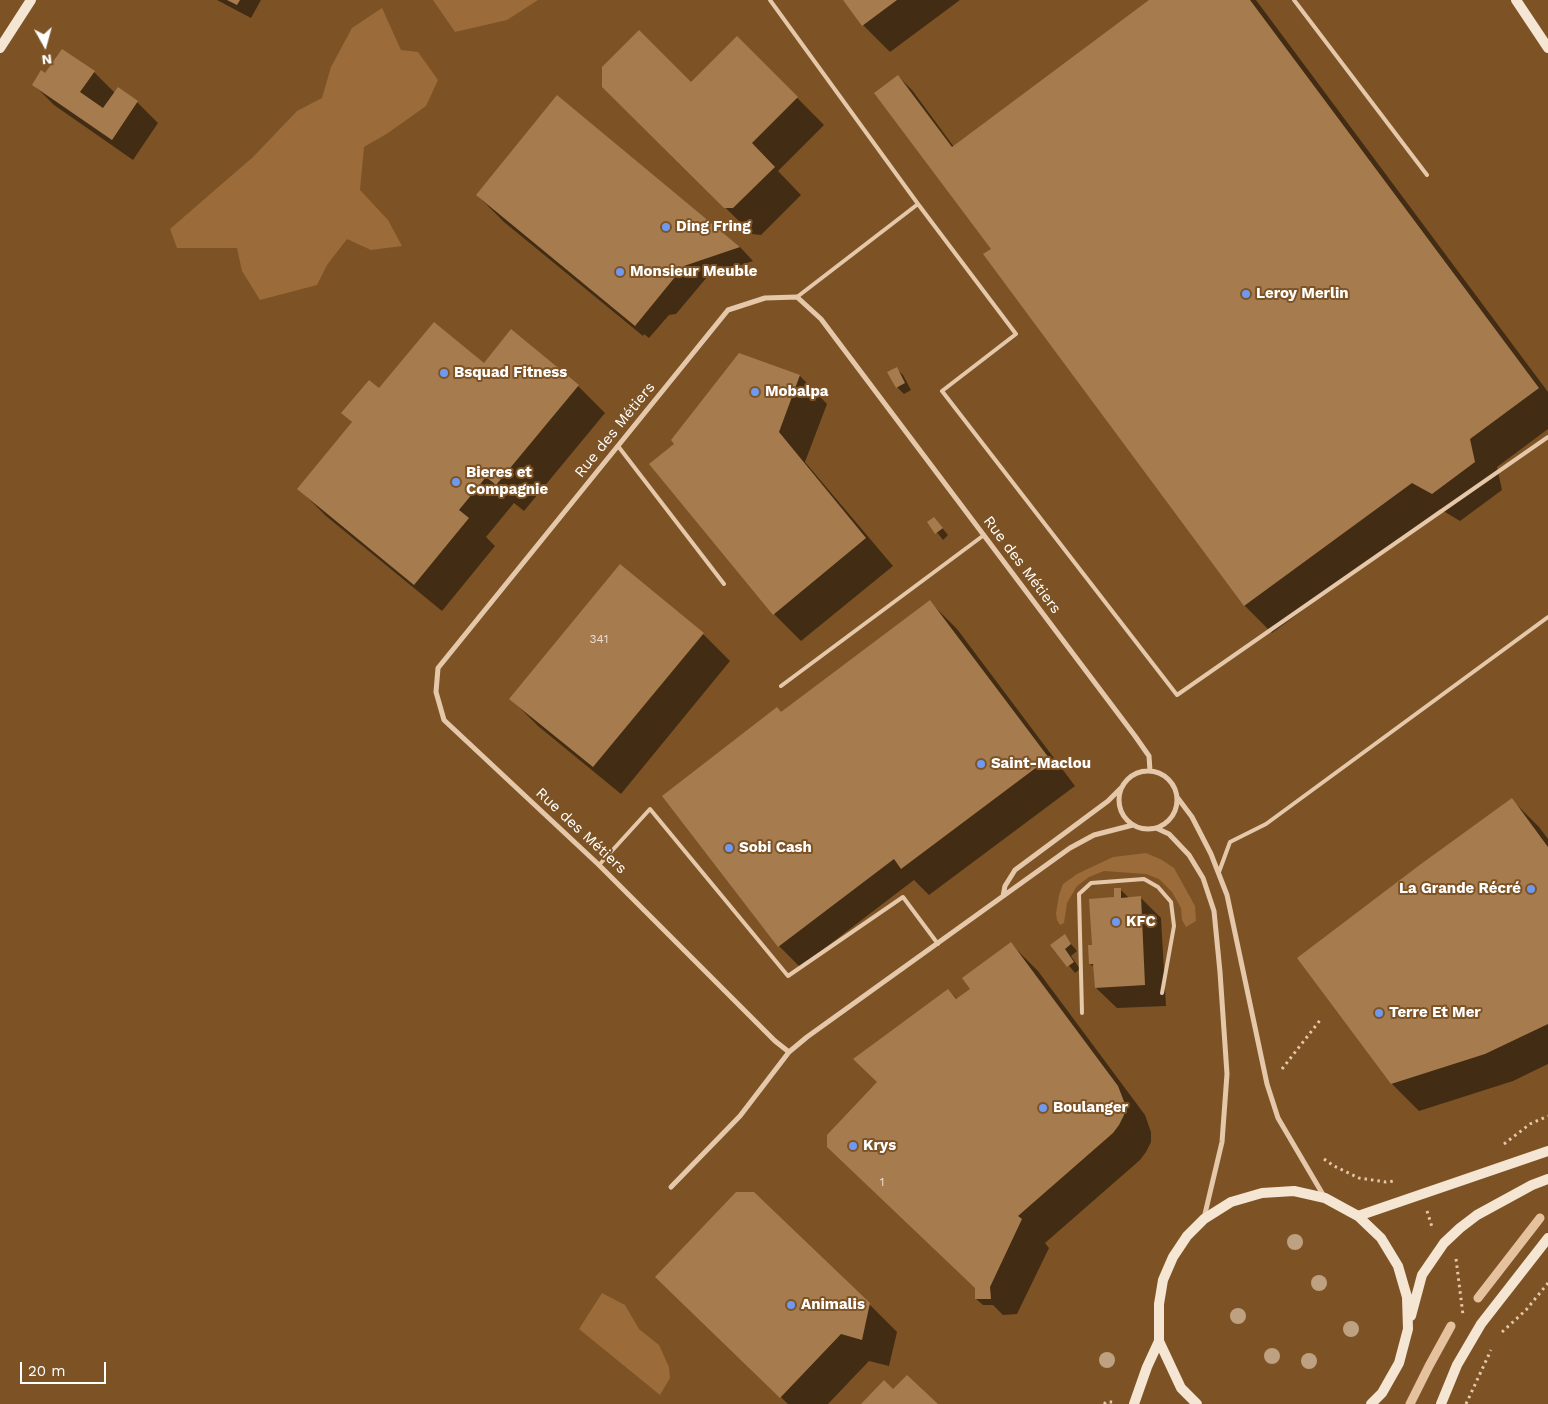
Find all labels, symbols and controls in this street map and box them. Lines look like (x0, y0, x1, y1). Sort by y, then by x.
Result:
north arrow (20, 20, 70, 70)
text: N (41, 51, 53, 68)
place label: Ding Fring (676, 218, 751, 236)
marker: Ding Fring (660, 221, 672, 233)
place label: Monsieur Meuble (630, 263, 758, 281)
marker: Monsieur Meuble (614, 266, 626, 278)
place label: Leroy Merlin (1256, 285, 1349, 303)
marker: Leroy Merlin (1240, 288, 1252, 300)
place label: Bsquad Fitness (454, 364, 567, 382)
marker: Bsquad Fitness (438, 367, 450, 379)
street label: Rue des Métiers (571, 379, 659, 481)
place label: Mobalpa (765, 383, 829, 401)
marker: Mobalpa (749, 386, 761, 398)
place label: Bieres et Compagnie (466, 464, 548, 499)
marker: Bieres et Compagnie (450, 476, 462, 488)
street label: Rue des Métiers (979, 513, 1065, 617)
house number: 341 (590, 632, 608, 646)
place label: Saint-Maclou (991, 755, 1091, 773)
marker: Saint-Maclou (975, 758, 987, 770)
street label: Rue des Métiers (532, 784, 630, 878)
place label: Sobi Cash (739, 839, 812, 857)
marker: Sobi Cash (723, 842, 735, 854)
place label: La Grande Récré (1399, 880, 1521, 898)
marker: La Grande Récré (1525, 883, 1537, 895)
place label: KFC (1126, 913, 1156, 931)
marker: KFC (1110, 916, 1122, 928)
place label: Terre Et Mer (1389, 1004, 1481, 1022)
marker: Terre Et Mer (1373, 1007, 1385, 1019)
place label: Boulanger (1053, 1099, 1128, 1117)
marker: Boulanger (1037, 1102, 1049, 1114)
place label: Krys (863, 1137, 896, 1155)
marker: Krys (847, 1140, 859, 1152)
house number: 1 (880, 1175, 884, 1189)
place label: Animalis (801, 1296, 865, 1314)
marker: Animalis (785, 1299, 797, 1311)
scale bar (22, 1352, 109, 1384)
text: 20 m (28, 1362, 66, 1380)

